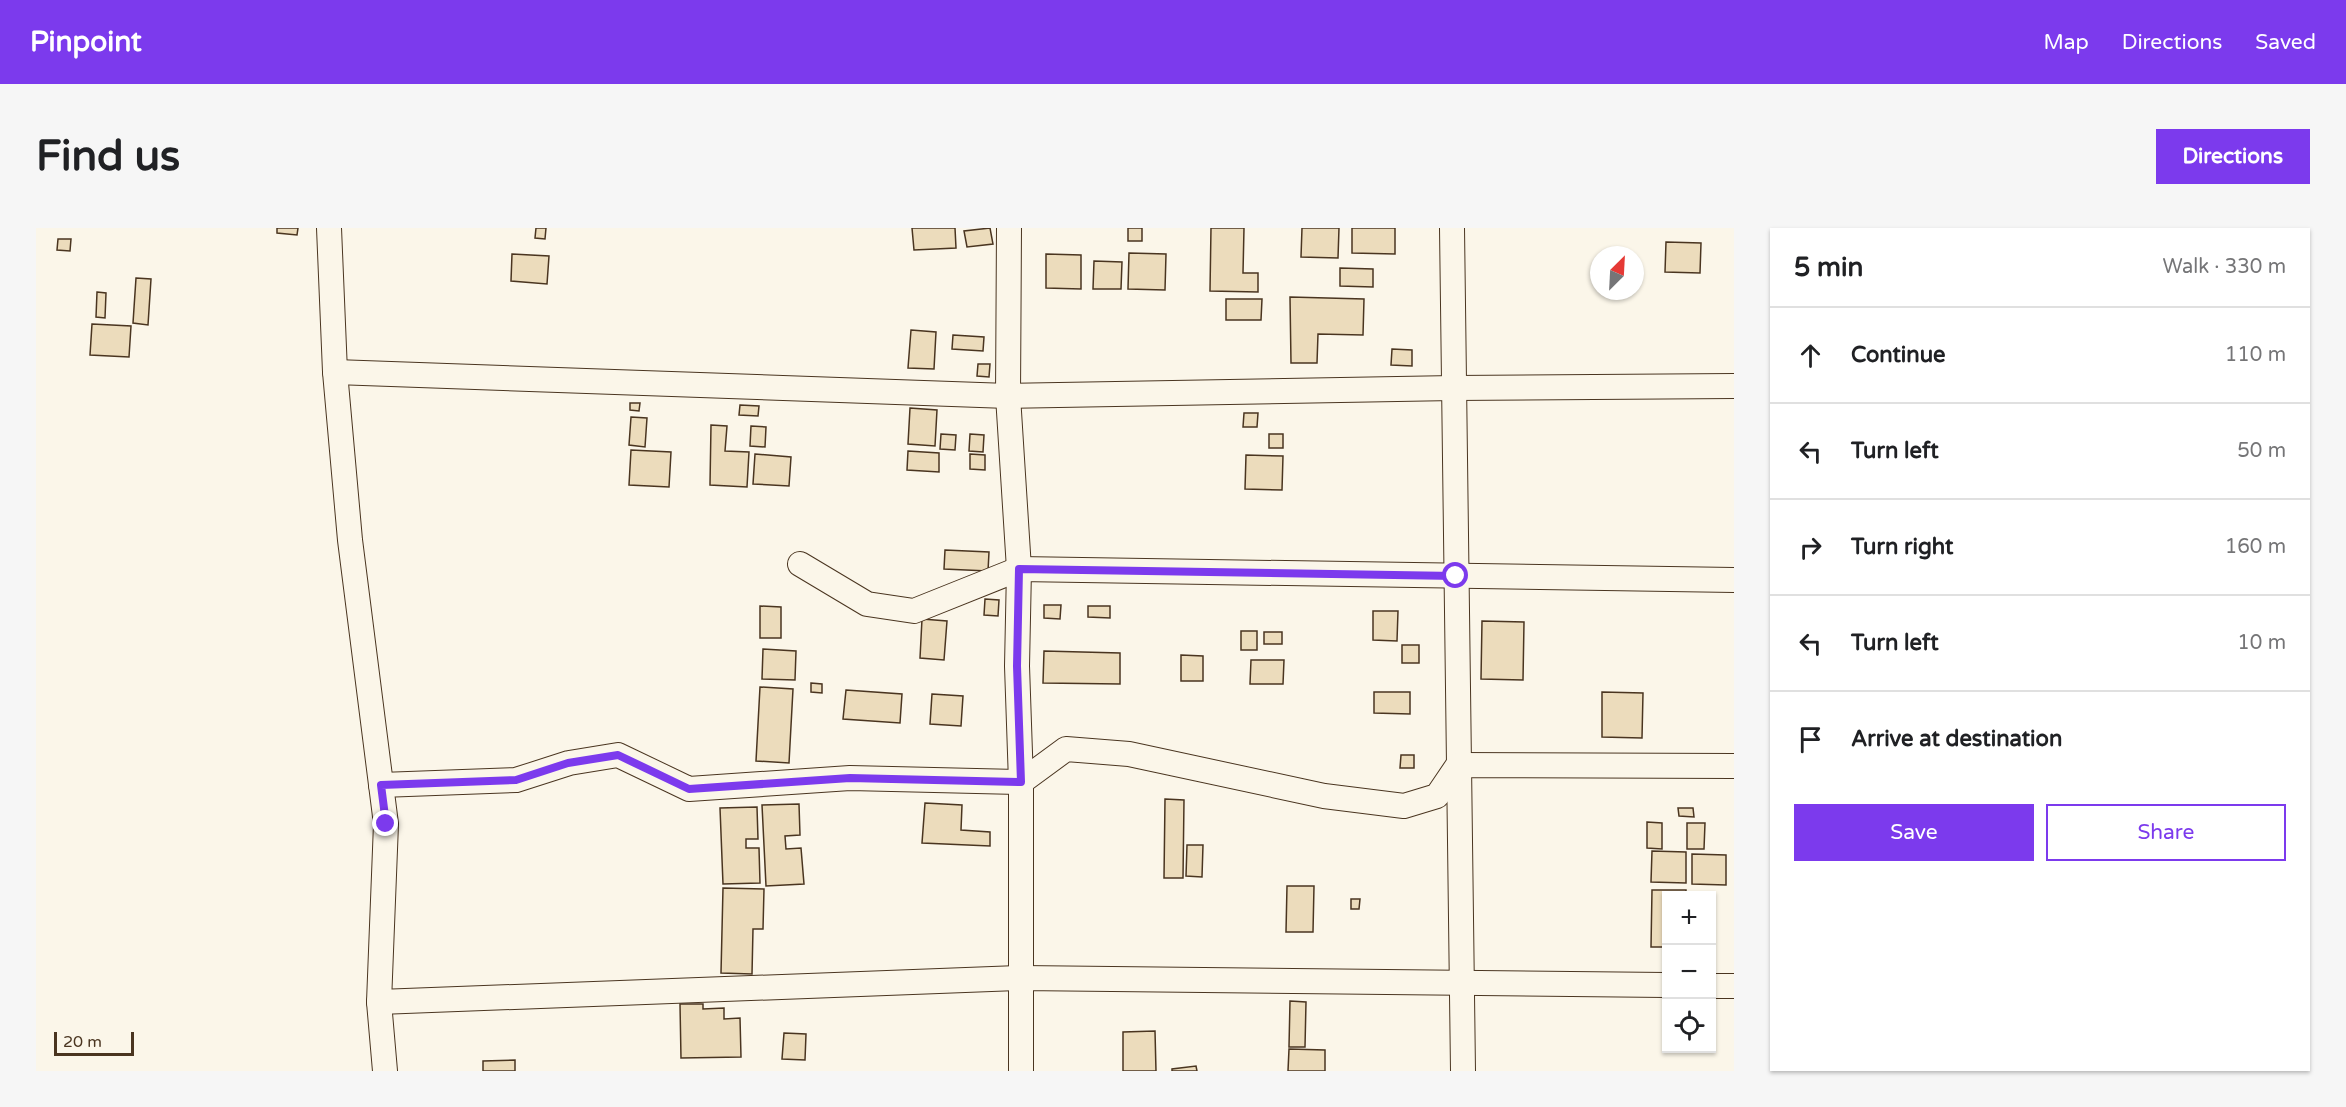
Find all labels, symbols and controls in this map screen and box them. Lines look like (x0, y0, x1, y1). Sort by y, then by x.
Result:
text: Pinpoint (30, 25, 142, 59)
text: Map (2043, 30, 2089, 55)
text: Directions (2122, 30, 2222, 55)
text: Saved (2255, 30, 2316, 55)
button: Directions (2156, 129, 2310, 184)
text: Find us (36, 131, 180, 182)
north arrow (1590, 246, 1644, 300)
text: 5 min (1794, 252, 1863, 283)
text: Walk · 330 m (2163, 255, 2286, 279)
icon: ahead (1794, 339, 1827, 372)
text: Continue (1851, 342, 1946, 368)
text: 110 m (2225, 343, 2286, 367)
icon: left (1794, 435, 1827, 468)
text: Turn left (1851, 438, 1939, 464)
text: 50 m (2237, 439, 2286, 463)
icon: right (1794, 531, 1827, 564)
text: Turn right (1851, 534, 1953, 560)
text: 160 m (2225, 535, 2286, 559)
route start (1442, 562, 1468, 588)
icon: left (1794, 627, 1827, 660)
text: Turn left (1851, 630, 1939, 656)
text: 10 m (2237, 631, 2286, 655)
icon: arrive (1794, 723, 1827, 756)
text: Arrive at destination (1851, 726, 2062, 752)
button: Save (1794, 804, 2034, 861)
button: Share (2046, 804, 2286, 861)
route end (372, 810, 398, 836)
map controls (1662, 891, 1716, 1053)
button: + (1662, 891, 1716, 945)
button: − (1662, 945, 1716, 999)
button: locate (1662, 999, 1716, 1053)
scale bar (54, 1029, 134, 1056)
text: 20 m (63, 1032, 102, 1052)

